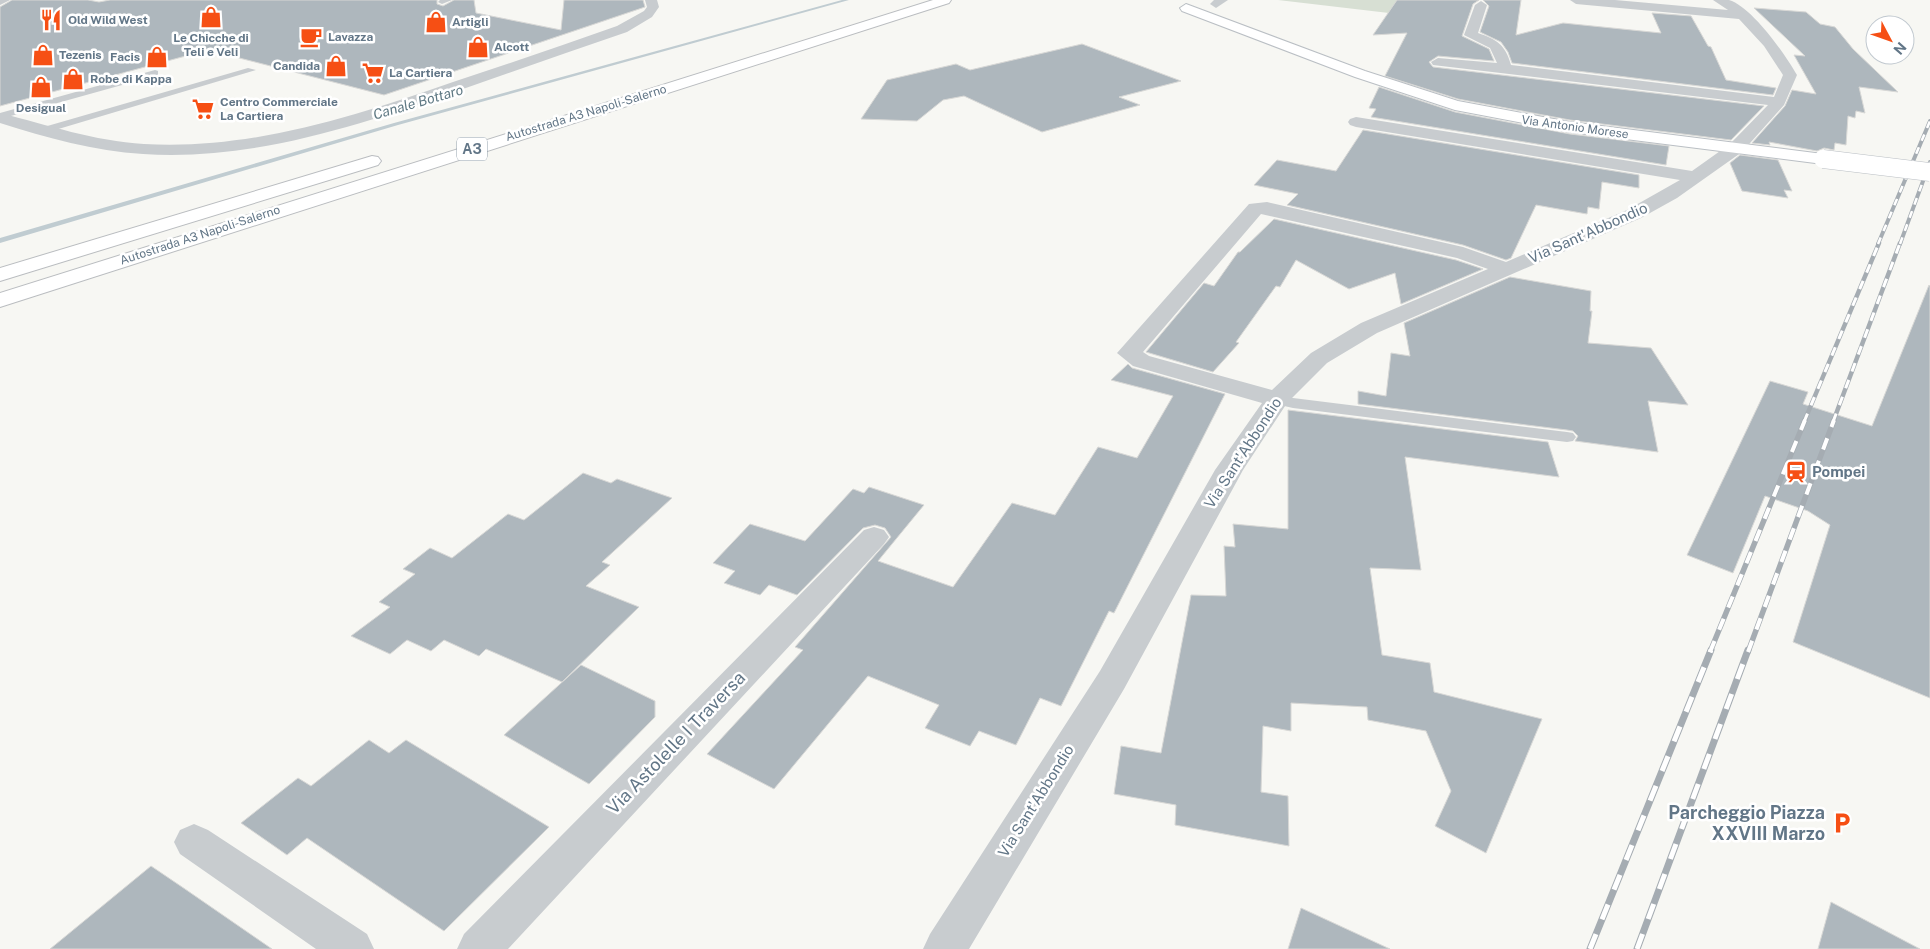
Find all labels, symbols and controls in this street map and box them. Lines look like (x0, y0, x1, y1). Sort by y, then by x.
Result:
shop icon: Le Chicche di Teli e Veli (198, 4, 224, 30)
restaurant icon: Old Wild West (38, 7, 64, 33)
shop icon: Artigli (423, 9, 449, 35)
place label: Old Wild West (68, 13, 148, 27)
place label: Artigli (452, 15, 488, 29)
north arrow (1865, 15, 1915, 65)
cafe icon: Lavazza (298, 24, 324, 50)
place label: Lavazza (328, 30, 373, 44)
place label: Le Chicche di Teli e Veli (173, 31, 249, 59)
shop icon: Alcott (465, 34, 491, 60)
text: N (1890, 39, 1909, 58)
place label: Alcott (494, 40, 529, 54)
shop icon: Tezenis (30, 42, 56, 68)
shop icon: Facis (144, 44, 170, 70)
place label: Tezenis (59, 48, 102, 62)
place label: Facis (110, 50, 140, 64)
shop icon: Candida (323, 53, 349, 79)
place label: Candida (273, 59, 320, 73)
supermarket icon: La Cartiera (360, 60, 386, 86)
shop icon: Robe di Kappa (60, 66, 86, 92)
place label: La Cartiera (389, 66, 452, 80)
place label: Robe di Kappa (90, 72, 172, 86)
shop icon: Desigual (28, 74, 54, 100)
water label: Canale Bottaro (371, 81, 465, 123)
street label: Autostrada A3 Napoli-Salerno (504, 82, 668, 144)
place label: Centro Commerciale La Cartiera (220, 95, 338, 123)
supermarket icon: Centro Commerciale La Cartiera (190, 96, 216, 122)
place label: Desigual (16, 101, 66, 115)
street label: Via Antonio Morese (1520, 113, 1630, 141)
road number: A3 (457, 138, 487, 160)
street label: Via Sant'Abbondio (1526, 199, 1650, 266)
street label: Autostrada A3 Napoli-Salerno (118, 202, 282, 268)
street label: Via Sant'Abbondio (1200, 394, 1285, 511)
station icon: Pompei (1783, 459, 1809, 485)
place label: Pompei (1812, 463, 1865, 480)
street label: Via Astolelle I Traversa (602, 667, 749, 818)
street label: Via Sant'Abbondio (994, 742, 1077, 860)
place label: Parcheggio Piazza XXVIII Marzo (1668, 802, 1825, 844)
parking icon: Parcheggio Piazza XXVIII Marzo (1829, 810, 1855, 836)

